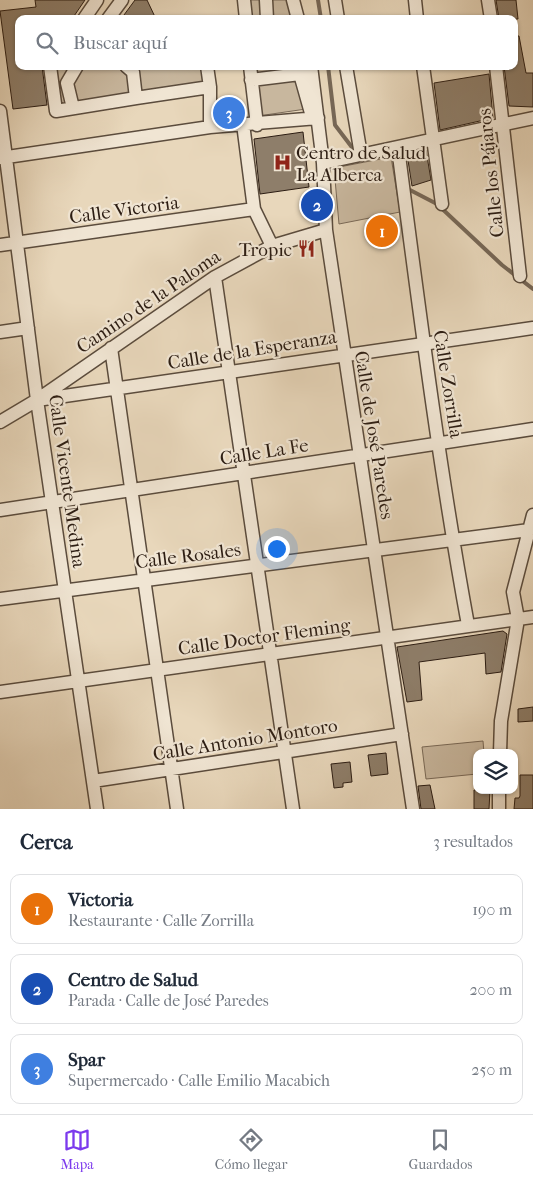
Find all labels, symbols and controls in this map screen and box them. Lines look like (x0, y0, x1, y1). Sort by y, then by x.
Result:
search box (15, 15, 518, 70)
icon: search (33, 29, 61, 57)
text: Buscar aquí (73, 32, 167, 54)
pin: 3 (213, 94, 245, 132)
street label: Calle los Pájaros (473, 107, 509, 238)
place label: Centro de Salud La Alberca (296, 142, 427, 186)
hospital icon: Centro de Salud La Alberca (272, 153, 292, 173)
pin: 2 (301, 186, 333, 224)
street label: Calle Victoria (68, 191, 181, 229)
pin: 1 (366, 212, 398, 250)
place label: Tropic (239, 239, 292, 261)
restaurant icon: Tropic (296, 239, 316, 259)
street label: Camino de la Paloma (72, 245, 225, 358)
street label: Calle de la Esperanza (166, 326, 338, 374)
street label: Calle Zorrilla (429, 329, 467, 440)
street label: Calle de José Paredes (350, 349, 398, 521)
street label: Calle Vicente Medina (44, 393, 90, 569)
street label: Calle La Fe (218, 434, 310, 470)
your location (264, 536, 290, 562)
street label: Calle Rosales (134, 539, 242, 573)
street label: Calle Doctor Fleming (177, 614, 353, 660)
street label: Calle Antonio Montoro (151, 714, 339, 765)
map controls (473, 749, 518, 794)
button: layers (473, 749, 518, 794)
text: Cerca (20, 830, 72, 854)
text: 3 resultados (433, 832, 513, 851)
text: Victoria (68, 889, 133, 911)
text: 1 (34, 900, 40, 919)
text: 190 m (472, 900, 512, 919)
text: Restaurante · Calle Zorrilla (68, 911, 254, 930)
text: Centro de Salud (68, 969, 198, 991)
text: 2 (33, 980, 41, 999)
text: 200 m (469, 980, 512, 999)
text: Parada · Calle de José Paredes (68, 991, 269, 1010)
text: Spar (68, 1049, 105, 1071)
text: 3 (34, 1060, 40, 1079)
text: 250 m (471, 1060, 512, 1079)
text: Supermercado · Calle Emilio Macabich (68, 1071, 330, 1090)
tab: Mapa (60, 1126, 94, 1173)
tab: Cómo llegar (215, 1126, 287, 1173)
tab: Guardados (408, 1126, 473, 1173)

